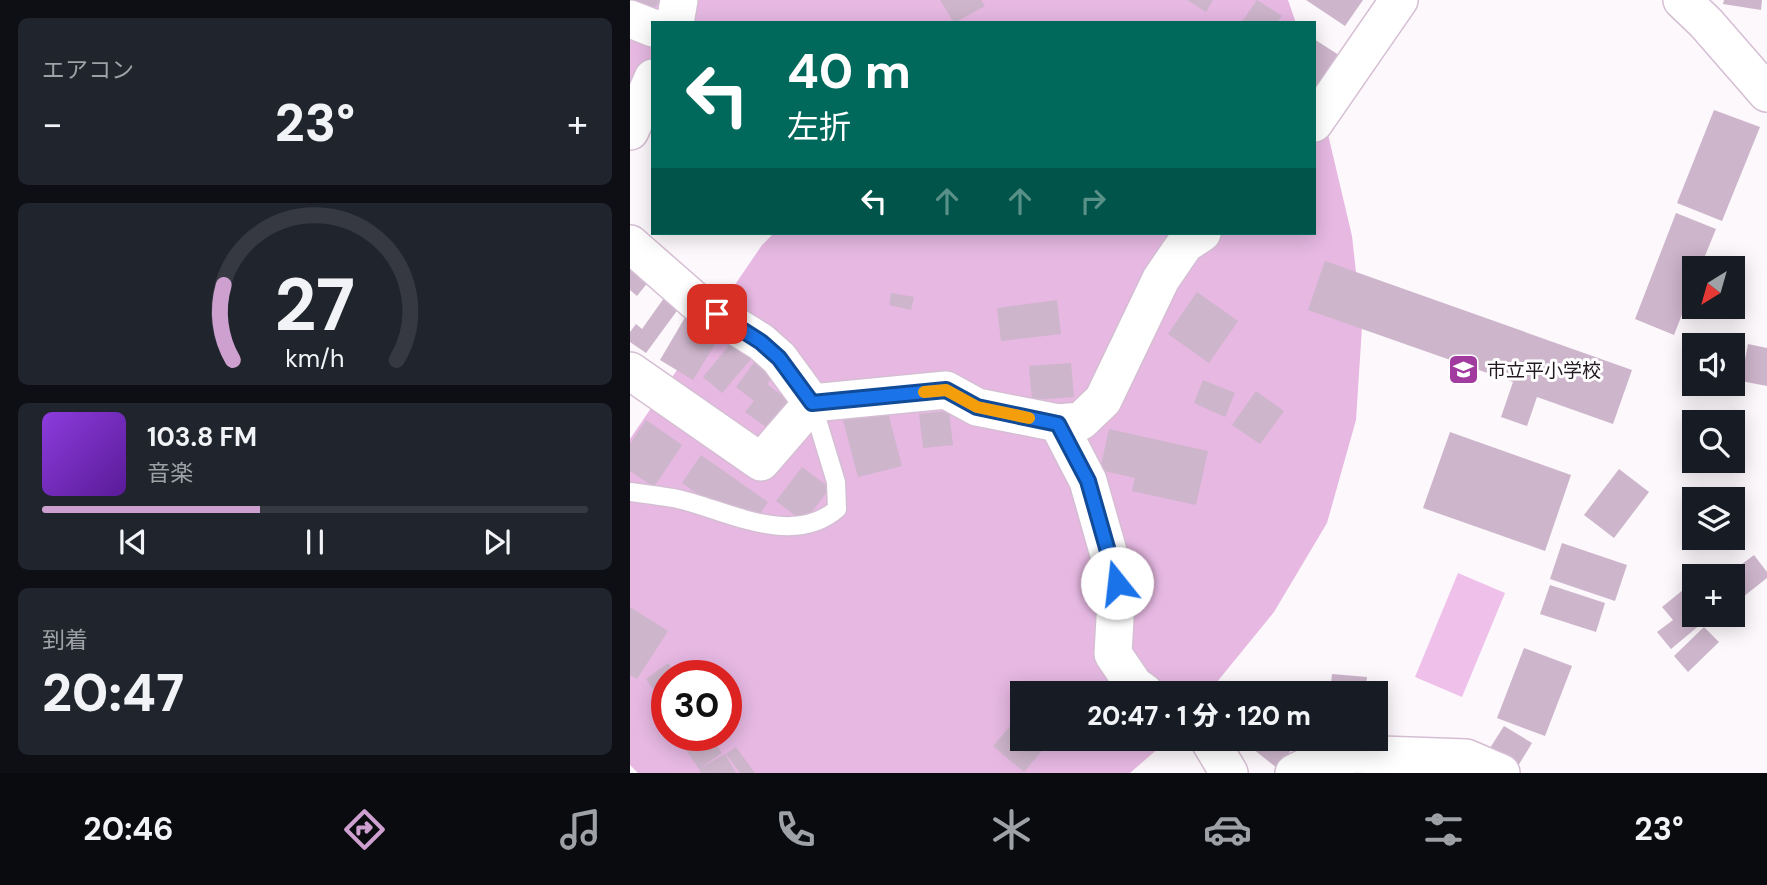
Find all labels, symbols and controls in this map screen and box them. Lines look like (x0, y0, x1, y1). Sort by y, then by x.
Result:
text: 40 m (787, 39, 911, 103)
icon: left (672, 49, 763, 140)
text: エアコン (42, 55, 134, 85)
text: 23° (275, 89, 355, 157)
text: − (42, 99, 63, 149)
text: + (567, 99, 588, 149)
text: 左折 (787, 106, 851, 148)
icon: left (855, 182, 893, 220)
icon: ahead (928, 182, 966, 220)
icon: ahead (1001, 182, 1039, 220)
icon: right (1074, 182, 1112, 220)
north arrow (1682, 256, 1745, 318)
map controls (1682, 256, 1745, 627)
text: 27 (275, 258, 355, 353)
pin (687, 284, 747, 344)
icon: arrive (698, 295, 736, 333)
button: sound (1682, 333, 1745, 396)
text: km/h (285, 342, 345, 375)
school or university icon: 市立平小学校 (1447, 353, 1481, 387)
place label: 市立平小学校 (1487, 358, 1601, 383)
button: search (1682, 410, 1745, 473)
text: 103.8 FM (147, 420, 257, 454)
text: 音楽 (147, 458, 193, 488)
button: layers (1682, 487, 1745, 550)
icon: previous (114, 523, 152, 561)
icon: pause (296, 523, 334, 561)
icon: next (478, 523, 516, 561)
position arrow (1080, 546, 1154, 620)
button: + (1682, 564, 1745, 627)
text: 到着 (42, 625, 88, 655)
text: 20:47 (42, 659, 184, 727)
speed limit sign: 30 (651, 660, 742, 751)
text: 20:47 · 1 分 · 120 m (1087, 699, 1311, 733)
icon: directions (340, 805, 389, 854)
icon: music (556, 805, 605, 854)
icon: phone (771, 805, 820, 854)
icon: climate (987, 805, 1036, 854)
icon: car (1203, 805, 1252, 854)
icon: filters (1419, 805, 1468, 854)
text: 20:46 (83, 808, 173, 850)
text: 23° (1634, 808, 1684, 850)

